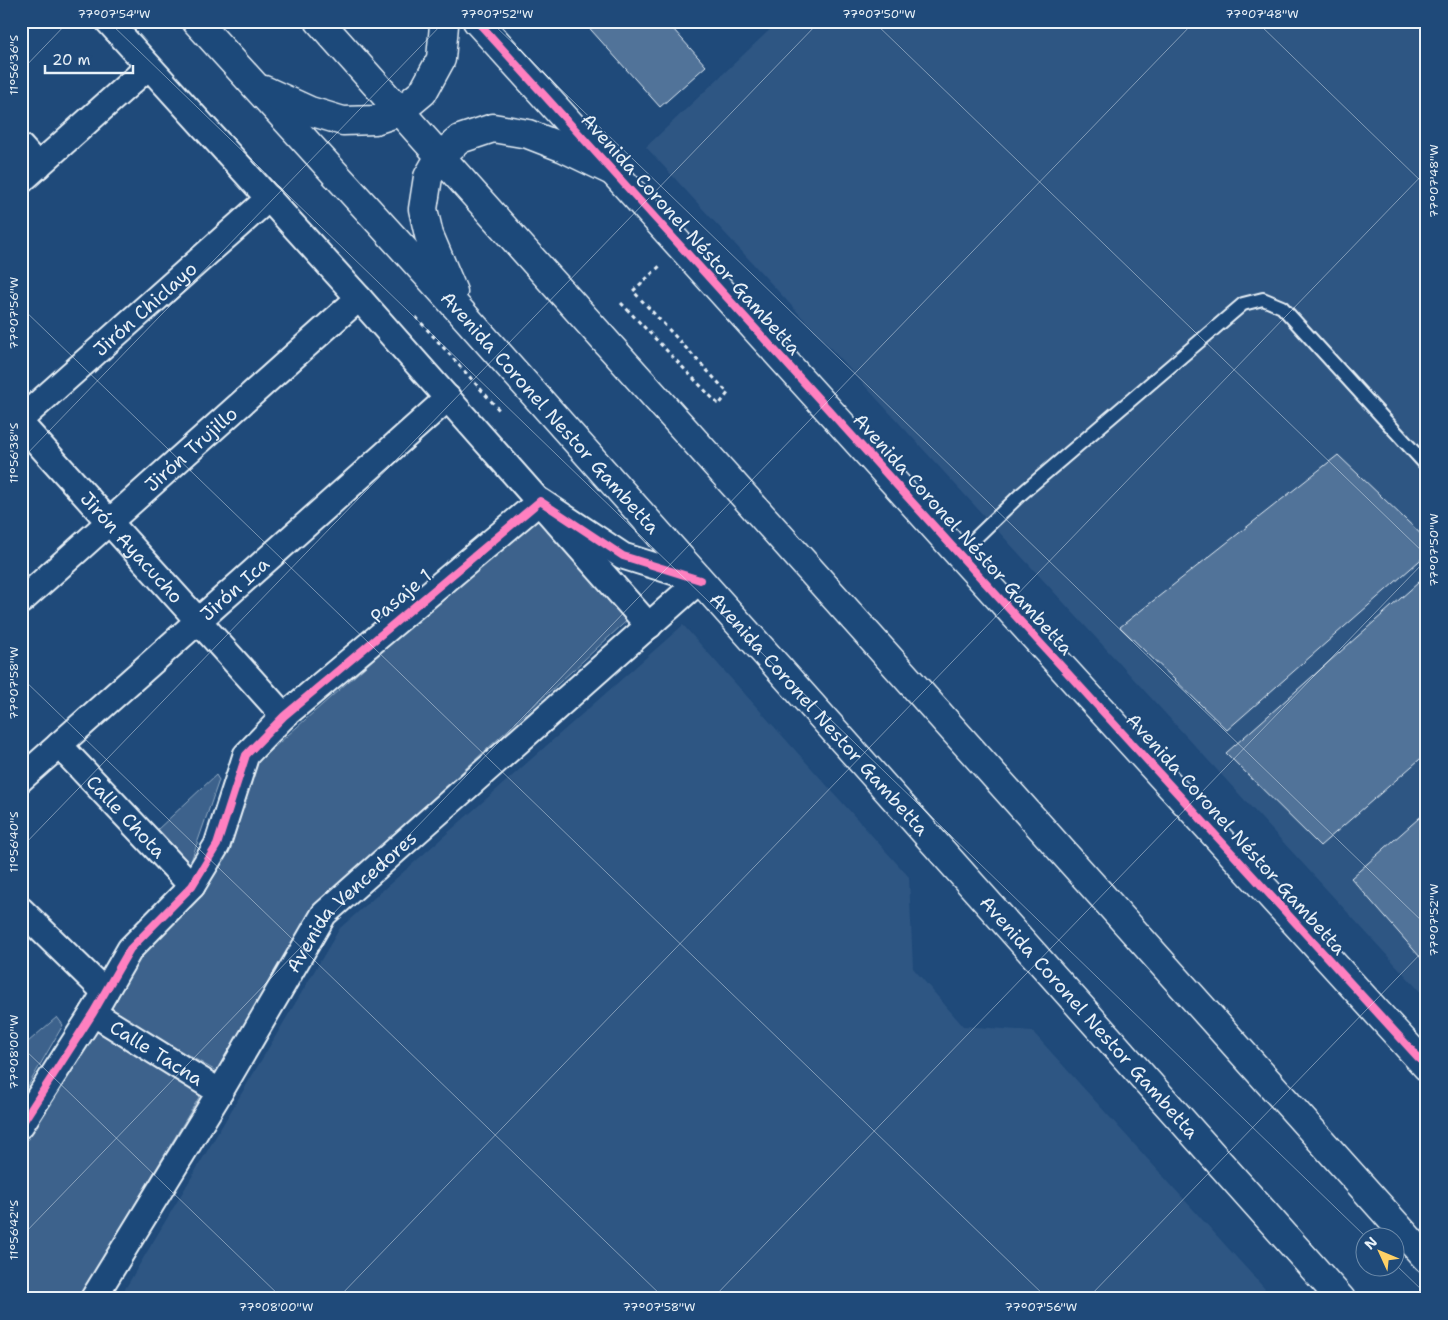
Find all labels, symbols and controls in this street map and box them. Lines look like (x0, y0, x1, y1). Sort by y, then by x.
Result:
text: 77°07'54"W (77, 6, 151, 22)
text: 77°07'52"W (461, 6, 533, 22)
text: 77°07'50"W (842, 6, 916, 22)
text: 77°07'48"W (1225, 6, 1299, 22)
text: 11°56'36"S (6, 34, 22, 95)
scale bar (45, 42, 132, 74)
text: 20 m (52, 50, 91, 70)
street label: Avenida Coronel Néstor Gambetta (576, 108, 807, 360)
text: 77°07'48"W (1426, 144, 1442, 218)
street label: Jirón Chiclayo (88, 256, 202, 361)
text: 77°07'56"W (6, 277, 22, 349)
street label: Avenida Coronel Nestor Gambetta (435, 286, 666, 539)
street label: Jirón Trujillo (139, 401, 242, 497)
street label: Avenida Coronel Néstor Gambetta (848, 408, 1079, 660)
text: 11°56'38"S (6, 422, 22, 484)
street label: Jirón Ayacucho (75, 486, 189, 609)
text: 77°07'50"W (1426, 513, 1442, 587)
street label: Jirón Ica (194, 551, 274, 626)
street label: Pasaje 1 (365, 563, 437, 629)
street label: Avenida Coronel Nestor Gambetta (704, 587, 934, 841)
text: 77°07'58"W (6, 646, 22, 720)
street label: Avenida Coronel Néstor Gambetta (1121, 708, 1352, 960)
street label: Calle Chota (81, 769, 172, 863)
text: 11°56'40"S (6, 811, 22, 873)
street label: Avenida Vencedores (280, 825, 422, 977)
text: 77°07'52"W (1426, 884, 1442, 956)
street label: Avenida Coronel Nestor Gambetta (975, 890, 1205, 1144)
street label: Calle Tacna (105, 1014, 208, 1091)
text: 77°08'00"W (6, 1015, 22, 1089)
text: 11°56'42"S (6, 1200, 22, 1260)
north arrow (1356, 1228, 1406, 1278)
text: N (1360, 1233, 1381, 1253)
text: 77°08'00"W (239, 1299, 313, 1315)
text: 77°07'58"W (622, 1299, 696, 1315)
text: 77°07'56"W (1005, 1299, 1077, 1315)

